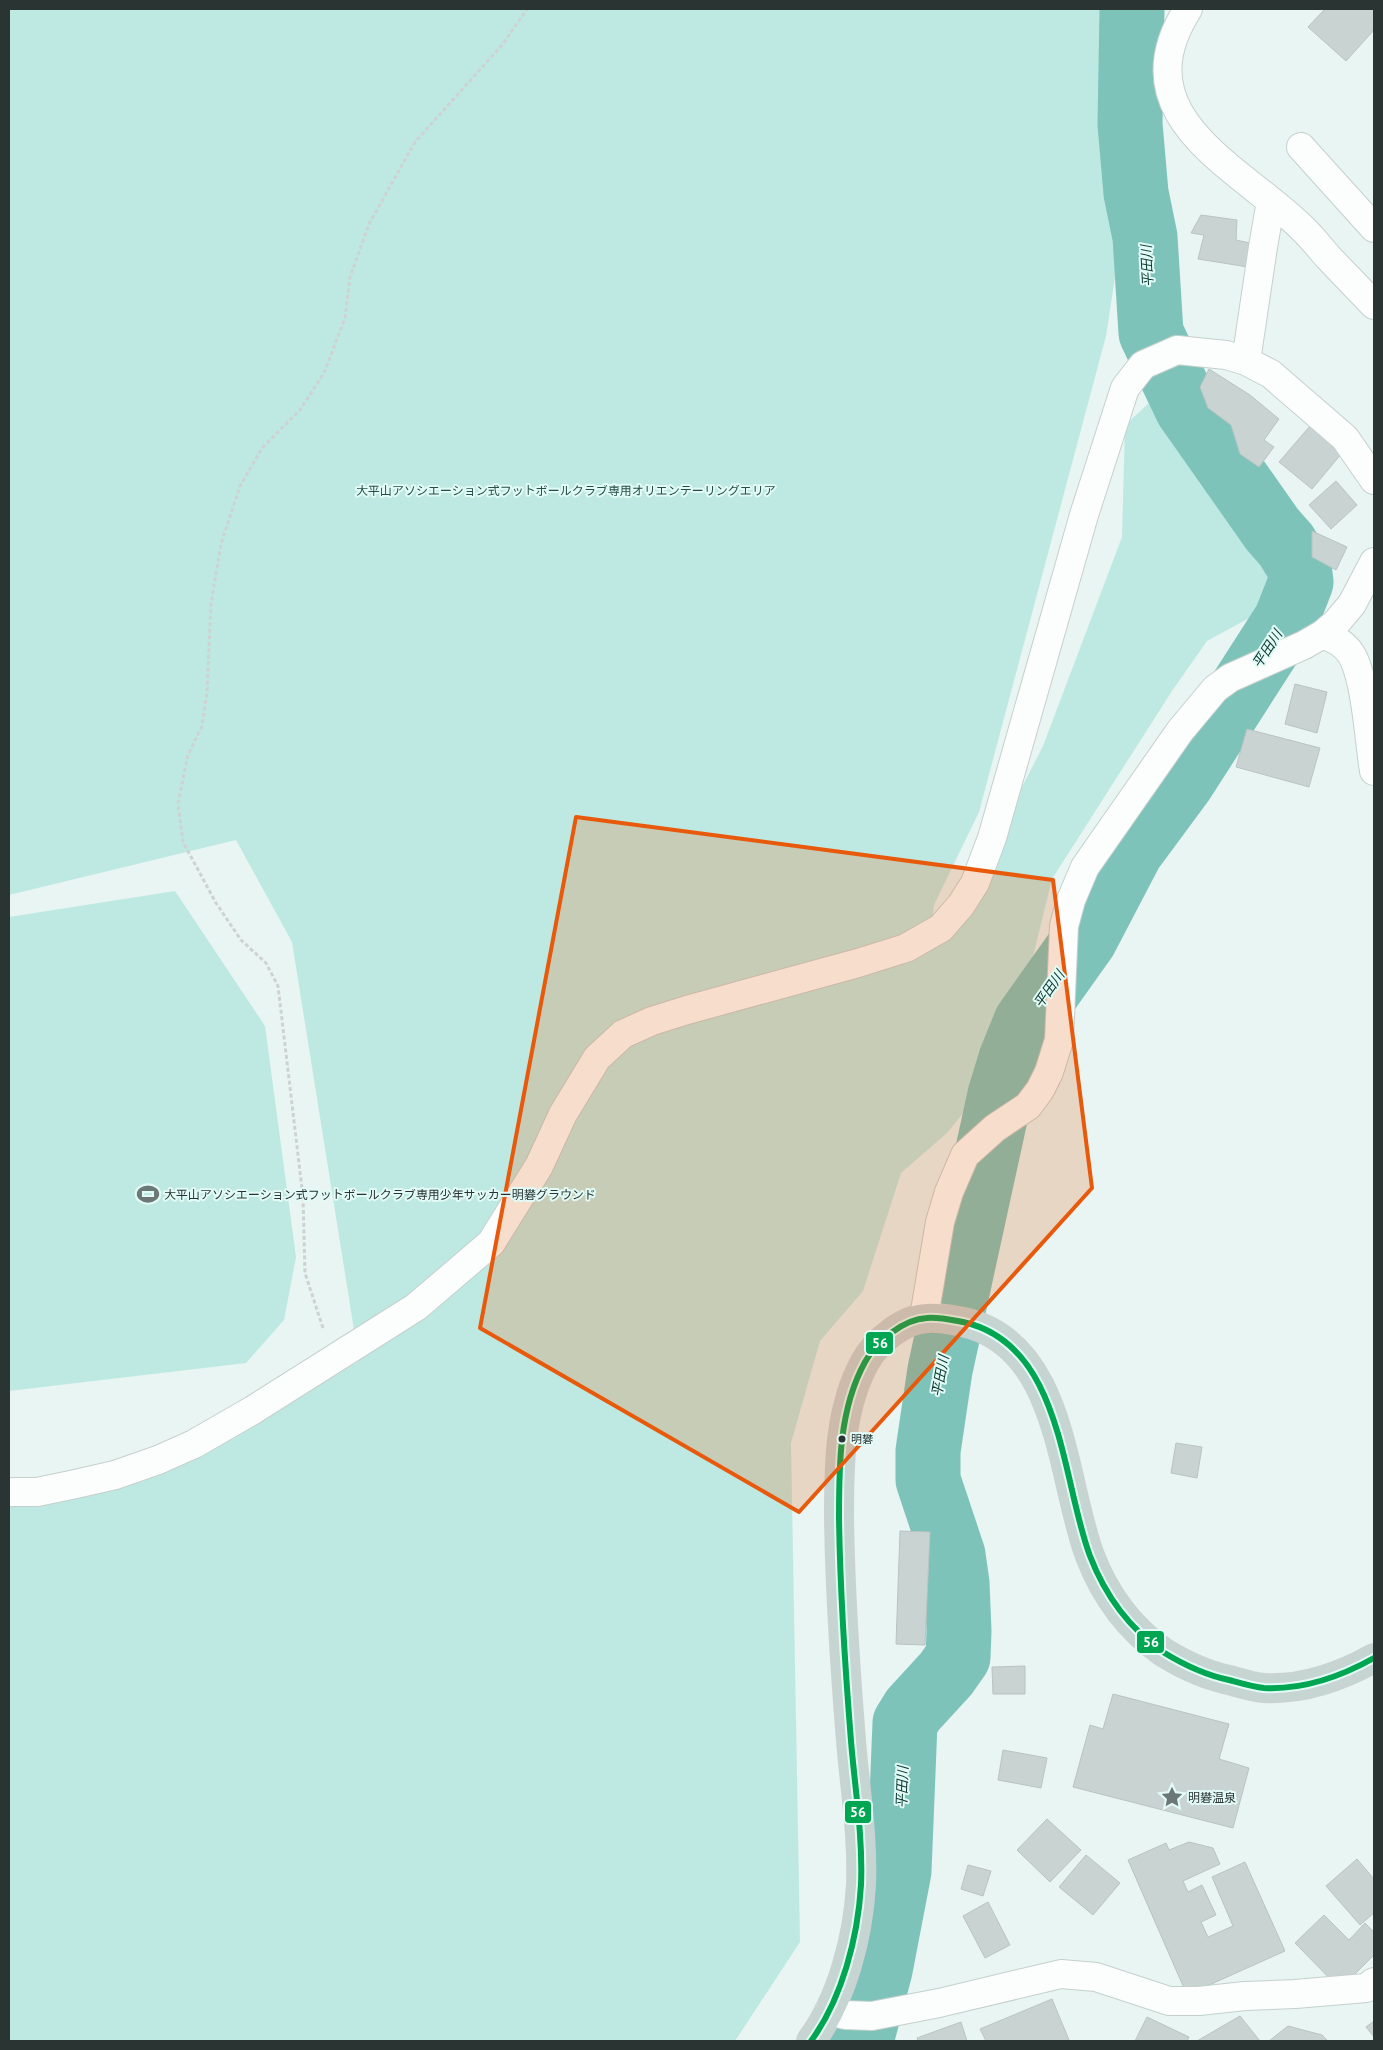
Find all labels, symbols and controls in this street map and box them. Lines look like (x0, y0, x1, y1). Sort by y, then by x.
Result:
water label: 平田川 (1137, 243, 1157, 287)
park label: 大平山アソシエーション式フットボールクラブ専用オリエンテーリングエリア (356, 483, 776, 498)
water label: 平田川 (1248, 625, 1287, 672)
water label: 平田川 (1030, 965, 1070, 1011)
sports icon: 大平山アソシエーション式フットボールクラブ専用少年サッカー明礬グラウンド (135, 1181, 161, 1207)
place label: 大平山アソシエーション式フットボールクラブ専用少年サッカー明礬グラウンド (164, 1187, 596, 1202)
line badge: 56 (865, 1331, 894, 1355)
text: 56 (872, 1334, 888, 1352)
water label: 平田川 (927, 1352, 953, 1398)
place label: 明礬 (851, 1432, 873, 1446)
marker: 明礬 (837, 1434, 847, 1444)
line badge: 56 (1136, 1630, 1165, 1654)
text: 56 (1143, 1633, 1159, 1651)
water label: 平田川 (892, 1764, 912, 1808)
place icon: 明礬温泉 (1159, 1784, 1185, 1810)
place label: 明礬温泉 (1188, 1790, 1236, 1805)
line badge: 56 (844, 1800, 872, 1824)
text: 56 (850, 1803, 866, 1821)

